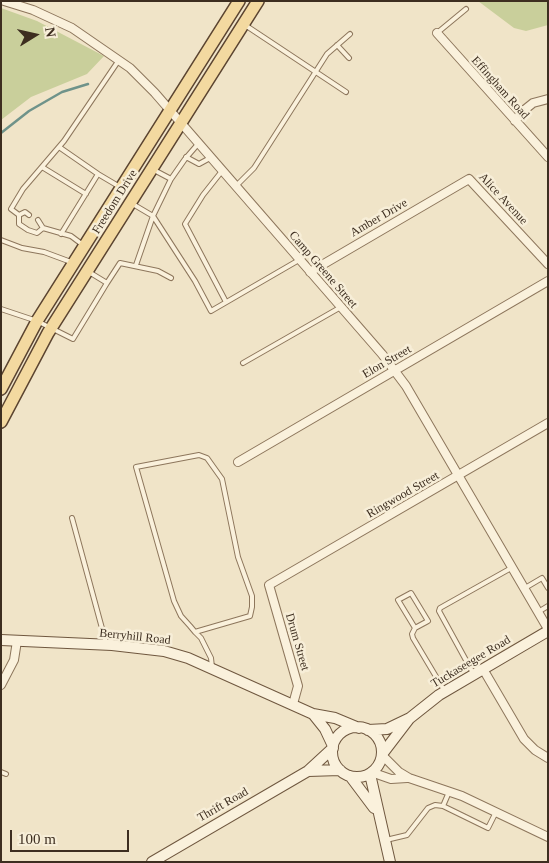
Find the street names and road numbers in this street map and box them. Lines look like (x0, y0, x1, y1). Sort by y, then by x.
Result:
street label: Effingham Road (468, 54, 532, 122)
street label: Freedom Drive (90, 167, 140, 237)
street label: Alice Avenue (475, 170, 531, 228)
street label: Amber Drive (348, 196, 410, 240)
street label: Camp Greene Street (286, 229, 360, 311)
street label: Elon Street (360, 342, 414, 382)
street label: Ringwood Street (364, 469, 442, 521)
street label: Drum Street (282, 612, 312, 672)
street label: Berryhill Road (99, 626, 171, 648)
street label: Tuckaseegee Road (429, 633, 513, 691)
street label: Thrift Road (195, 785, 251, 825)

